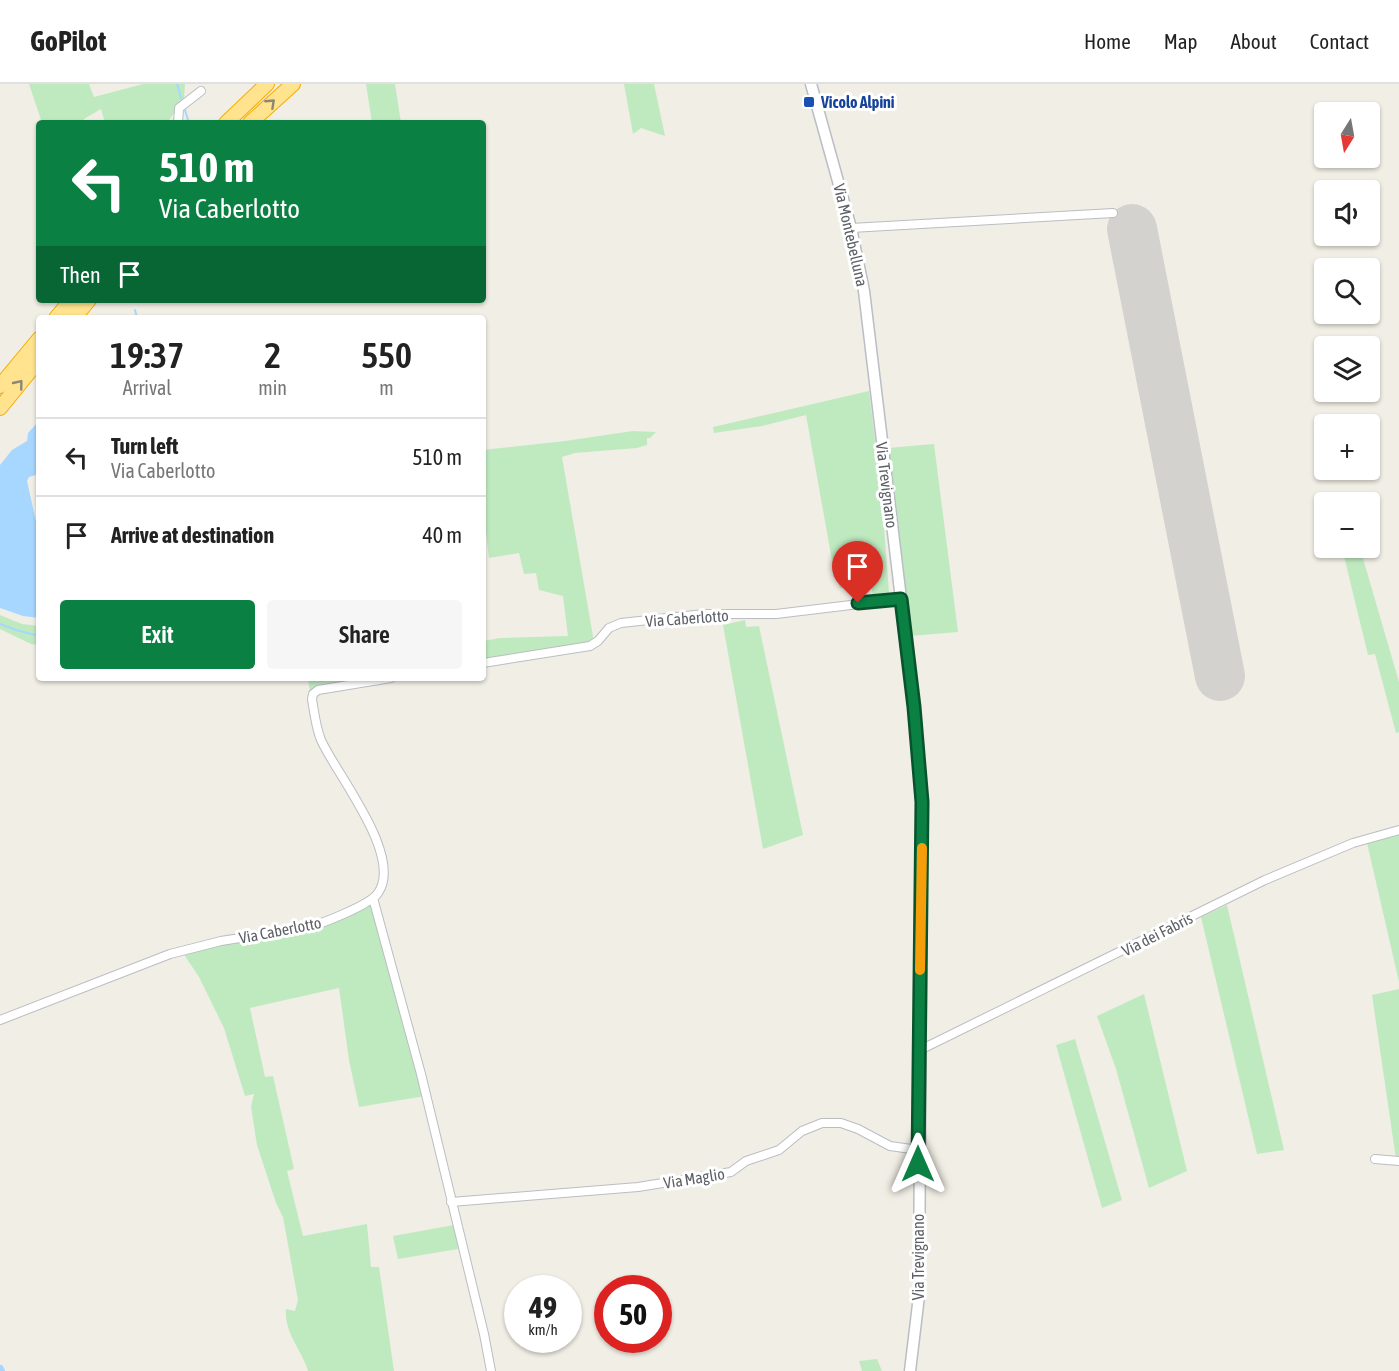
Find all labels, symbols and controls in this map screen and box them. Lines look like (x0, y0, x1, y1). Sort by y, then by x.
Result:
text: GoPilot (30, 25, 106, 57)
text: Home (1084, 29, 1131, 53)
text: Map (1164, 29, 1198, 53)
text: About (1231, 29, 1277, 53)
text: Contact (1310, 29, 1369, 53)
place label: Vicolo Alpini (820, 93, 895, 111)
marker: Vicolo Alpini (802, 95, 816, 109)
one-way arrow (264, 99, 275, 110)
north arrow (1314, 102, 1380, 168)
map controls (1314, 102, 1380, 558)
text: 510 m (159, 143, 254, 191)
icon: left (60, 144, 138, 222)
button: sound (1314, 180, 1380, 246)
street label: Via Montebelluna (830, 182, 872, 288)
text: Via Caberlotto (159, 193, 300, 224)
icon: arrive (113, 258, 146, 291)
button: search (1314, 258, 1380, 324)
text: Then (60, 262, 101, 288)
text: 19:37 (110, 334, 184, 376)
text: 2 (264, 334, 281, 376)
text: 550 (361, 334, 412, 376)
button: layers (1314, 336, 1380, 402)
text: Arrival (123, 376, 172, 399)
text: min (258, 376, 287, 399)
text: m (379, 376, 394, 399)
one-way arrow (12, 380, 23, 391)
button: + (1314, 414, 1380, 480)
text: Turn left (111, 433, 178, 459)
icon: left (60, 441, 93, 474)
street label: Via Trevignano (872, 441, 901, 529)
text: 510 m (412, 444, 462, 470)
text: Via Caberlotto (111, 459, 215, 482)
button: − (1314, 492, 1380, 558)
icon: arrive (60, 519, 93, 552)
text: Arrive at destination (111, 522, 274, 548)
text: 40 m (422, 522, 462, 548)
pin (832, 541, 883, 603)
icon: arrive (841, 550, 874, 583)
button: Exit (60, 600, 255, 669)
button: Share (267, 600, 462, 669)
street label: Via Caberlotto (645, 606, 729, 630)
street label: Via dei Fabris (1119, 908, 1196, 960)
street label: Via Caberlotto (237, 913, 323, 947)
position arrow (886, 1132, 950, 1196)
street label: Via Maglio (662, 1164, 726, 1193)
street label: Via Trevignano (909, 1214, 928, 1300)
speed limit sign: 50 (594, 1275, 672, 1353)
text: 49 (529, 1290, 557, 1324)
text: km/h (528, 1321, 558, 1338)

